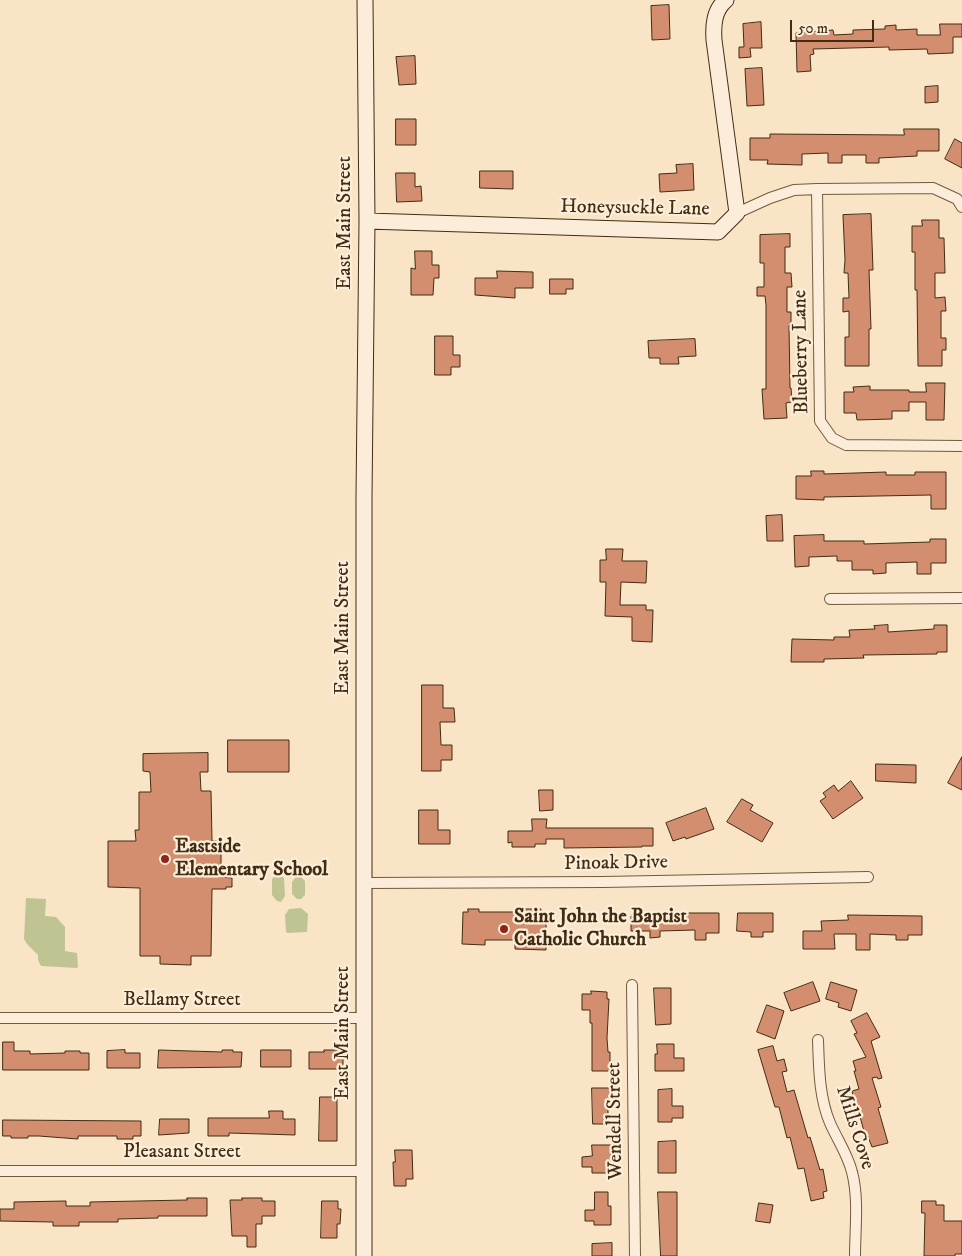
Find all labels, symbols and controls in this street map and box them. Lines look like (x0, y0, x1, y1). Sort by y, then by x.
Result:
scale bar (792, 10, 876, 42)
text: 50 m (798, 19, 828, 38)
street label: East Main Street (334, 156, 358, 290)
street label: Honeysuckle Lane (560, 196, 710, 222)
street label: Blueberry Lane (789, 290, 815, 414)
street label: East Main Street (332, 561, 356, 695)
place label: Eastside Elementary School (175, 836, 328, 883)
street label: Pinoak Drive (564, 851, 668, 877)
marker: Eastside Elementary School (159, 853, 171, 865)
place label: Saint John the Baptist Catholic Church (514, 906, 687, 953)
marker: Saint John the Baptist Catholic Church (498, 923, 510, 935)
street label: East Main Street (332, 966, 356, 1100)
street label: Bellamy Street (123, 989, 241, 1013)
street label: Wendell Street (603, 1062, 629, 1180)
street label: Mills Cove (829, 1083, 879, 1173)
street label: Pleasant Street (123, 1141, 241, 1165)

